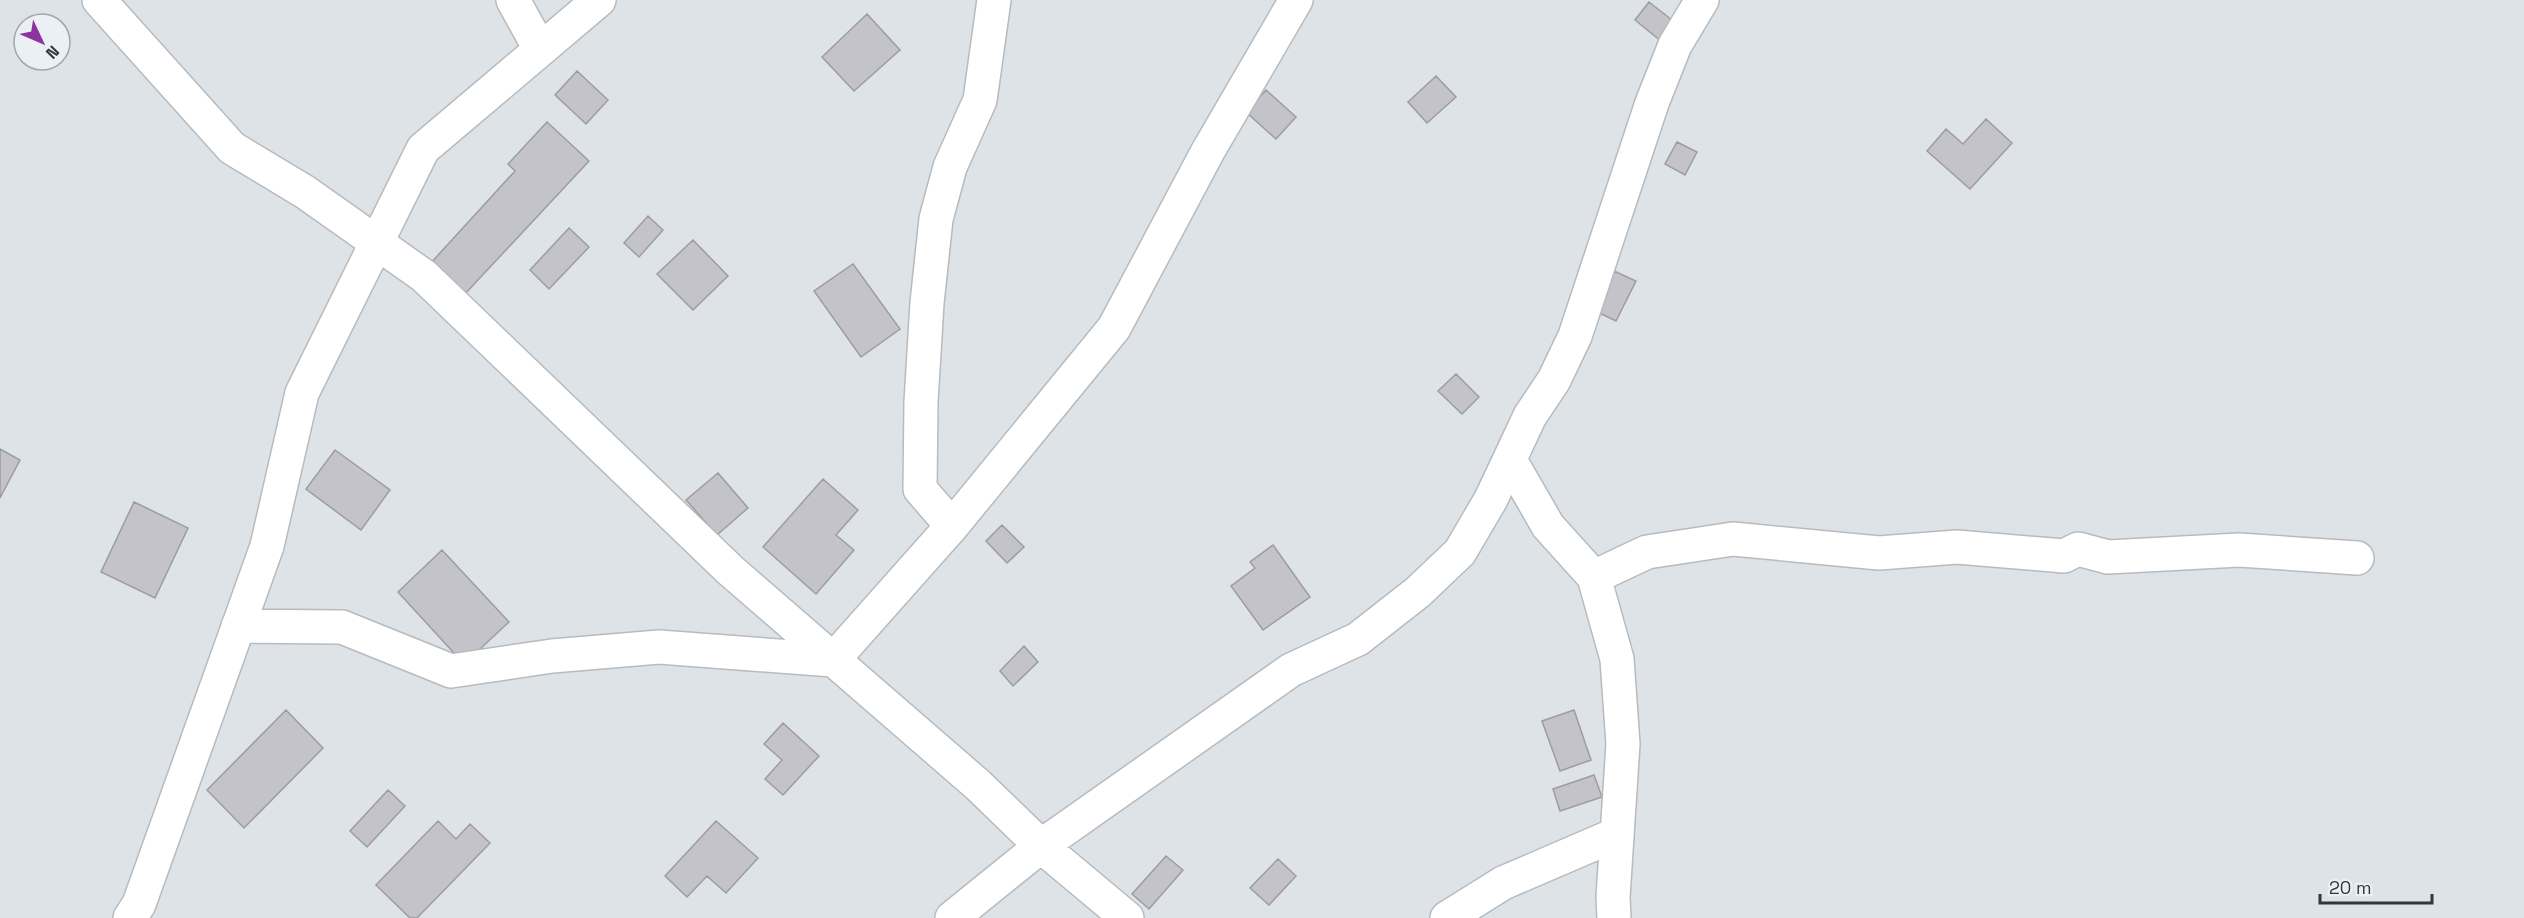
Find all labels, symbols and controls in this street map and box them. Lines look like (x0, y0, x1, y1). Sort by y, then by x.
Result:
north arrow (12, 12, 72, 72)
text: N (41, 41, 64, 63)
scale bar (2320, 867, 2432, 905)
text: 20 m (2329, 876, 2372, 899)

